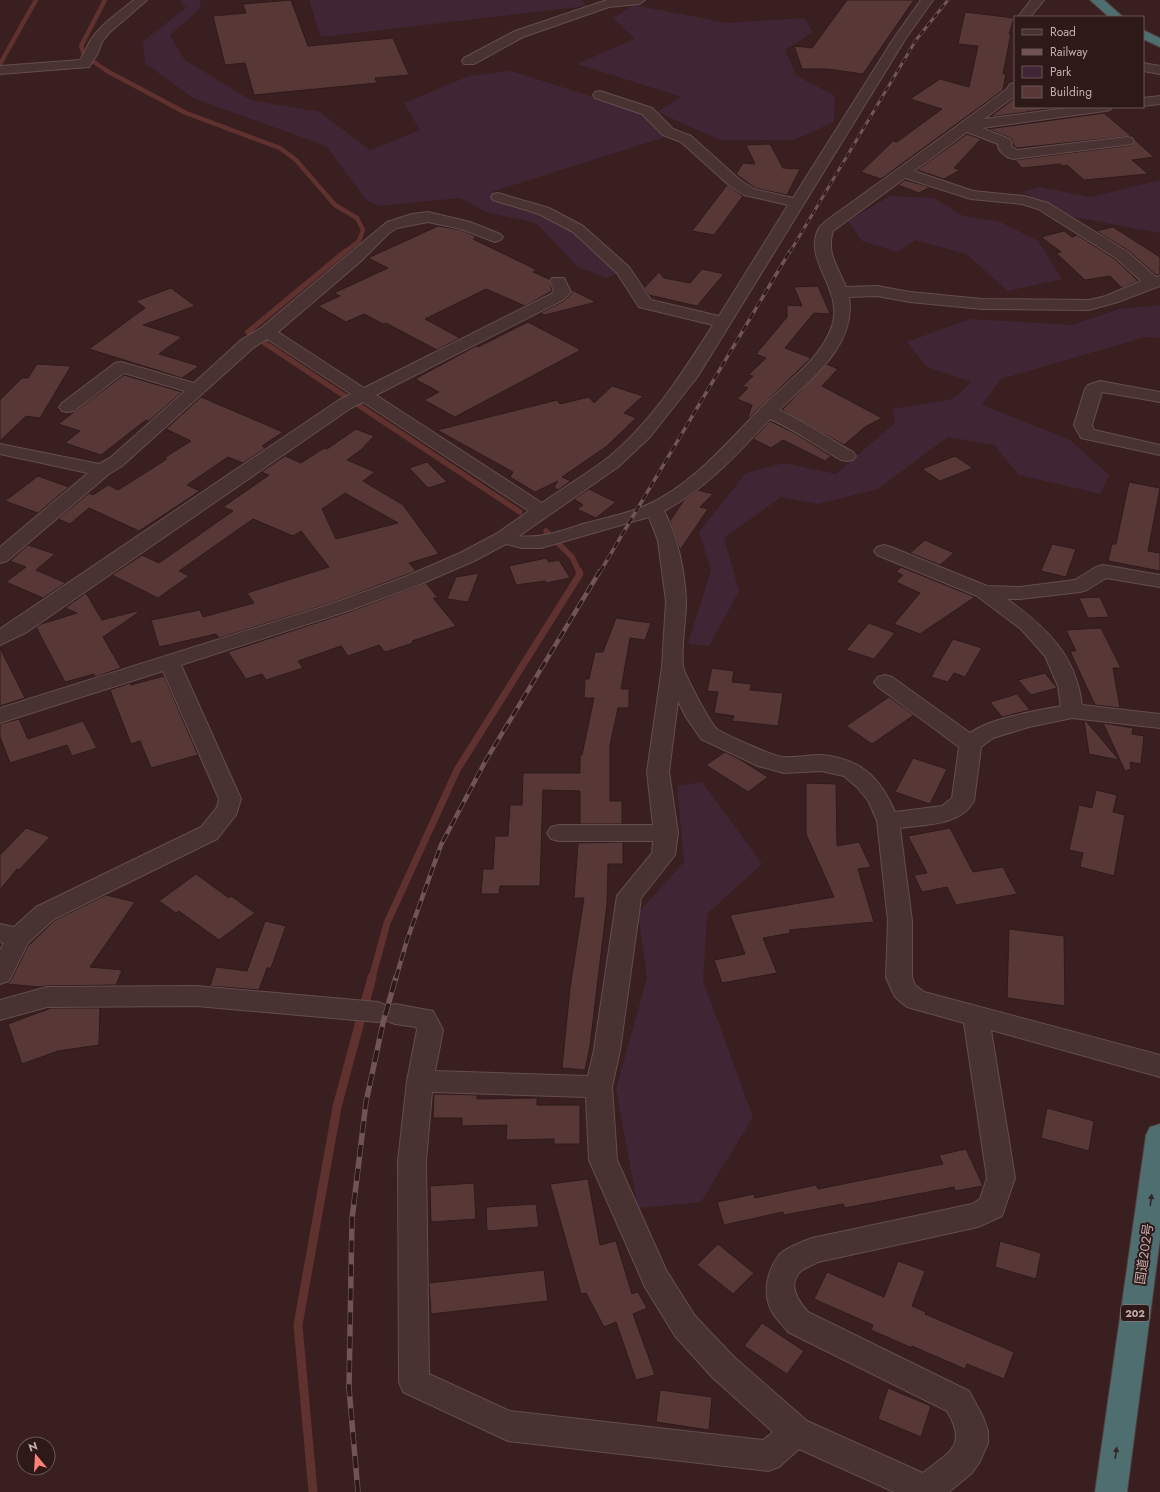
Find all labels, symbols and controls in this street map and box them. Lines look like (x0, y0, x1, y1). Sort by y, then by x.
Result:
legend (1014, 16, 1144, 108)
text: Road (1050, 23, 1076, 41)
text: Railway (1050, 43, 1088, 61)
text: Park (1050, 63, 1072, 81)
text: Building (1050, 83, 1092, 101)
one-way arrow (1148, 1194, 1154, 1206)
street label: 国道202号 (1130, 1222, 1158, 1286)
road number: 202 (1121, 1305, 1149, 1321)
north arrow (16, 1436, 56, 1476)
text: N (26, 1438, 40, 1455)
one-way arrow (1113, 1447, 1119, 1459)

